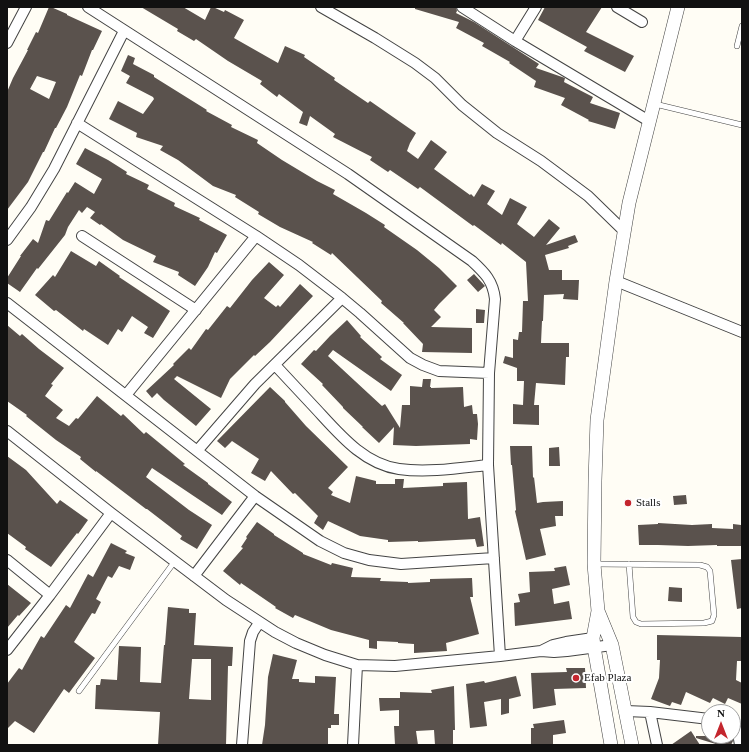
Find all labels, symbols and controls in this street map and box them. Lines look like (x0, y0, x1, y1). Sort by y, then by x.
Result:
place label: Stalls (636, 496, 660, 510)
marker: Stalls (623, 498, 633, 508)
place label: Efab Plaza (584, 671, 631, 685)
marker: Efab Plaza (571, 673, 581, 683)
north arrow (701, 704, 741, 744)
text: N (717, 707, 725, 719)

